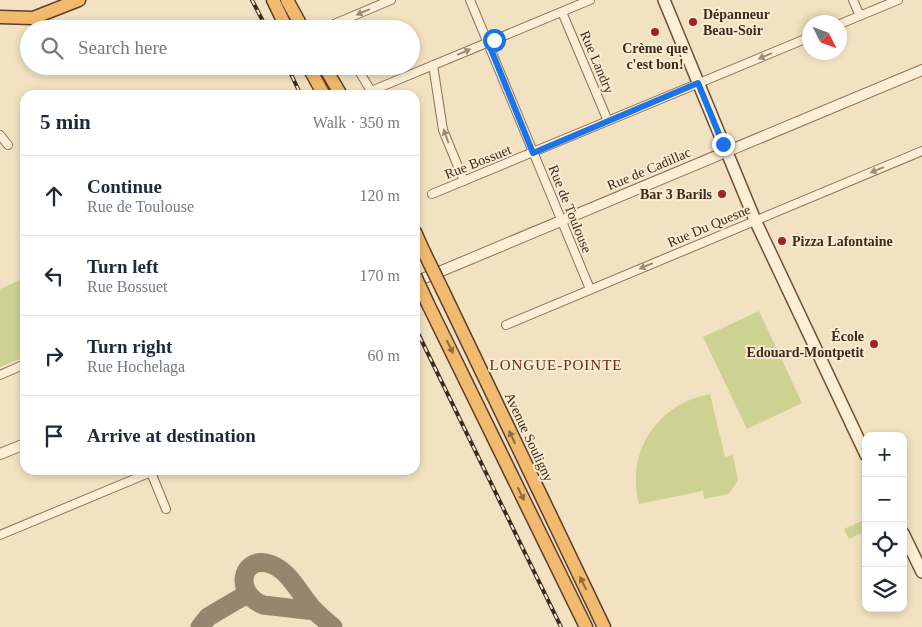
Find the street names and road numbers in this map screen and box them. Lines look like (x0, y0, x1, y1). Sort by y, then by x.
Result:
street label: Rue Landry (577, 28, 617, 96)
street label: Rue Bossuet (443, 142, 514, 182)
street label: Rue de Cadillac (605, 145, 693, 193)
street label: Rue de Toulouse (546, 163, 594, 255)
street label: Rue Du Quesne (665, 202, 753, 250)
street label: Avenue Souligny (502, 390, 556, 484)

